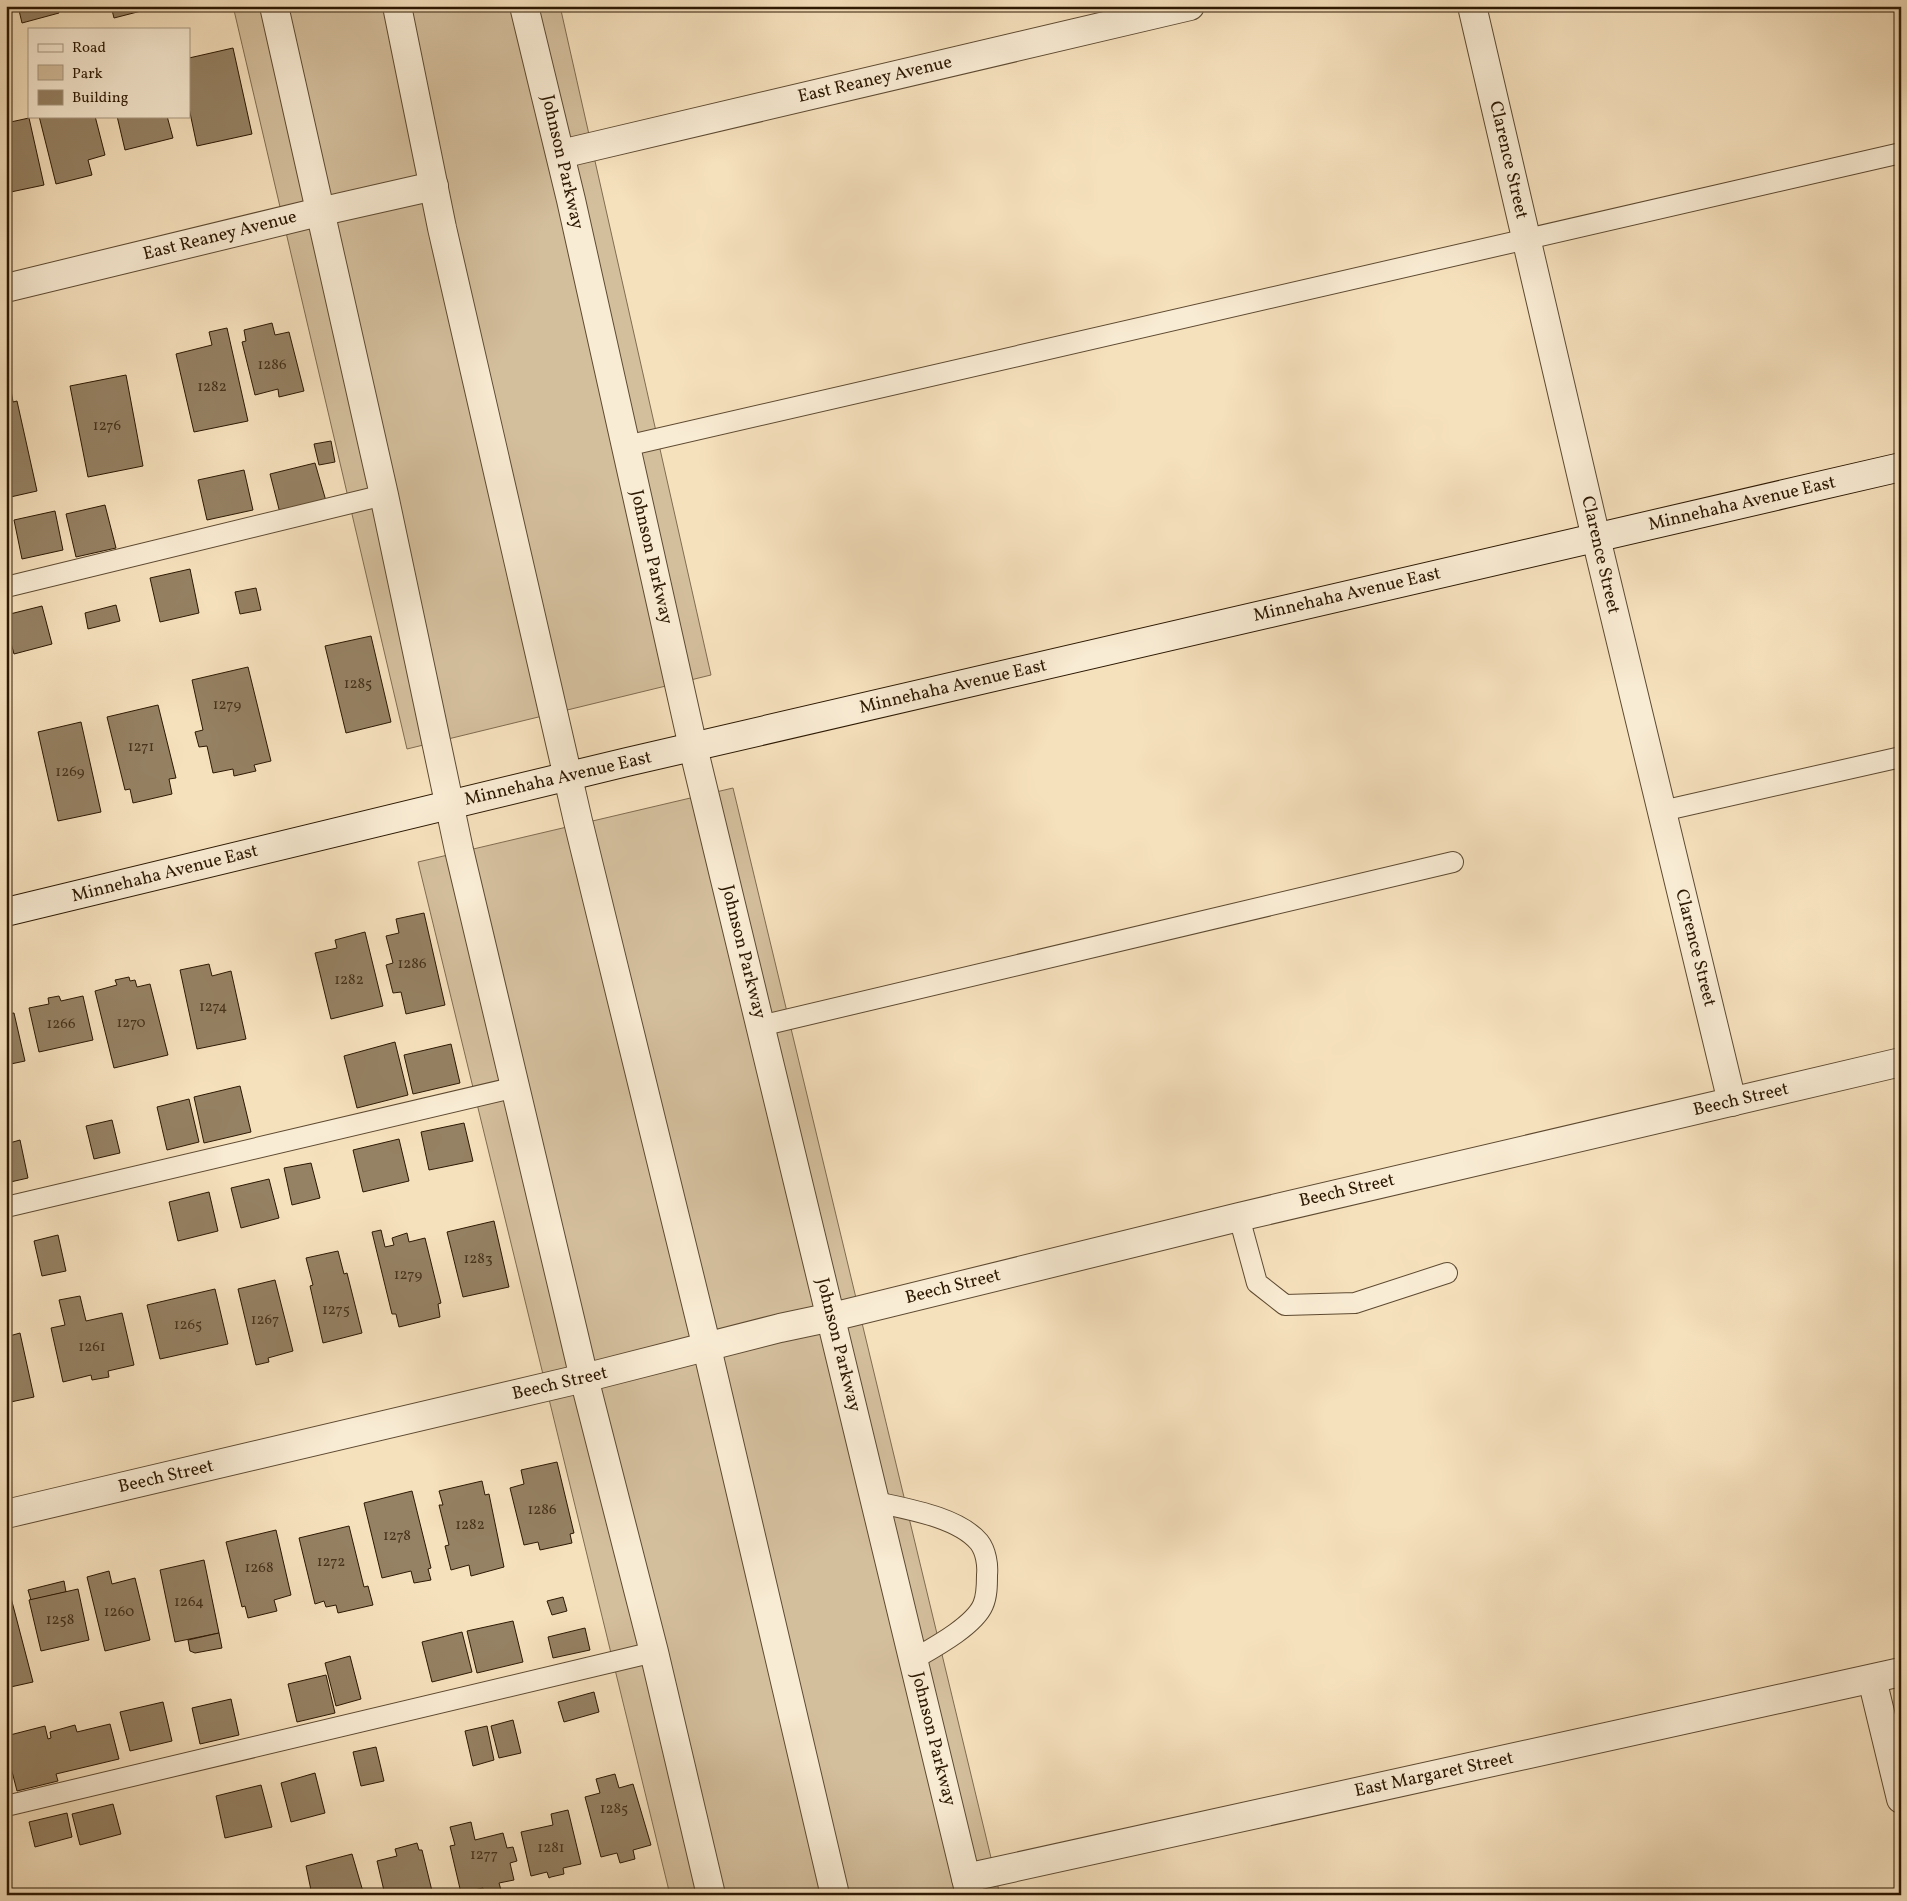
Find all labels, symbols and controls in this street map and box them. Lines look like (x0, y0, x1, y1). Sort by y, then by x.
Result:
legend (28, 28, 190, 118)
text: Road (72, 38, 106, 59)
street label: East Reaney Avenue (795, 50, 955, 110)
text: Park (72, 64, 103, 85)
text: Building (72, 88, 129, 109)
street label: Johnson Parkway (534, 92, 590, 232)
street label: Clarence Street (1482, 99, 1534, 221)
street label: East Reaney Avenue (140, 205, 300, 267)
house number: 1286 (257, 355, 287, 376)
house number: 1282 (197, 377, 227, 398)
house number: 1276 (93, 416, 121, 437)
street label: Minnehaha Avenue East (1646, 470, 1838, 538)
street label: Johnson Parkway (623, 487, 679, 627)
street label: Clarence Street (1574, 494, 1626, 616)
street label: Minnehaha Avenue East (1251, 561, 1443, 629)
street label: Minnehaha Avenue East (857, 653, 1049, 721)
house number: 1285 (344, 674, 372, 695)
house number: 1279 (213, 695, 241, 716)
house number: 1271 (128, 737, 154, 758)
street label: Minnehaha Avenue East (462, 745, 654, 813)
house number: 1269 (55, 762, 85, 783)
street label: Minnehaha Avenue East (69, 839, 261, 909)
street label: Johnson Parkway (714, 882, 772, 1022)
street label: Clarence Street (1668, 887, 1722, 1009)
house number: 1286 (397, 954, 427, 975)
house number: 1282 (334, 970, 364, 991)
house number: 1274 (199, 997, 227, 1018)
house number: 1270 (116, 1013, 146, 1034)
house number: 1266 (46, 1014, 76, 1035)
street label: Beech Street (1691, 1077, 1791, 1123)
street label: Beech Street (1297, 1168, 1397, 1214)
house number: 1283 (463, 1249, 493, 1270)
street label: Beech Street (903, 1263, 1003, 1311)
house number: 1279 (394, 1265, 422, 1286)
street label: Johnson Parkway (809, 1275, 867, 1415)
house number: 1275 (322, 1300, 350, 1321)
house number: 1267 (251, 1310, 279, 1331)
house number: 1265 (174, 1315, 202, 1336)
house number: 1261 (78, 1337, 106, 1358)
street label: Beech Street (510, 1361, 610, 1407)
street label: Beech Street (116, 1454, 216, 1500)
house number: 1286 (527, 1500, 557, 1521)
house number: 1282 (455, 1515, 485, 1536)
house number: 1278 (383, 1526, 411, 1547)
house number: 1272 (317, 1552, 345, 1573)
house number: 1268 (244, 1558, 274, 1579)
house number: 1264 (174, 1592, 204, 1613)
house number: 1260 (104, 1602, 134, 1623)
house number: 1258 (46, 1610, 74, 1631)
street label: Johnson Parkway (904, 1669, 962, 1809)
street label: East Margaret Street (1352, 1746, 1516, 1804)
house number: 1285 (600, 1799, 628, 1820)
house number: 1281 (537, 1838, 565, 1859)
house number: 1277 (470, 1845, 498, 1866)

